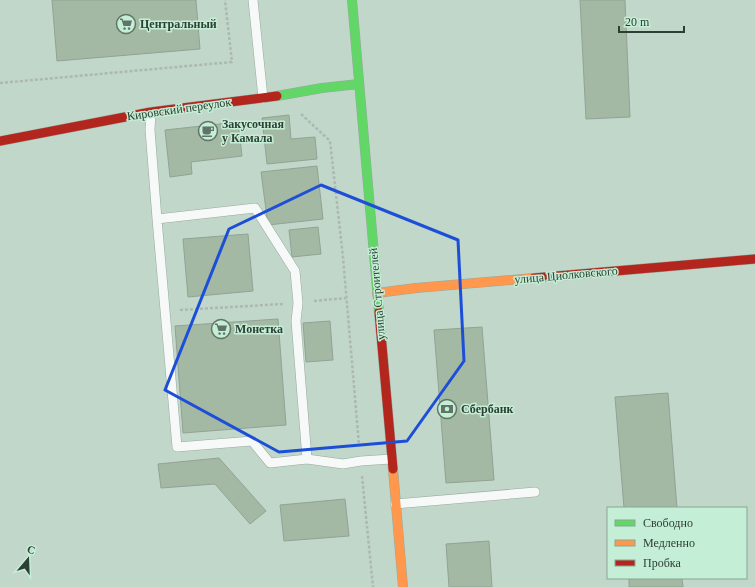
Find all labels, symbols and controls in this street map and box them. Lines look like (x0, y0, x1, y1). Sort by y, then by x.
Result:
scale bar (619, 8, 684, 34)
supermarket icon: Центральный (115, 13, 137, 35)
text: 20 m (625, 15, 650, 29)
place label: Центральный (140, 17, 217, 31)
street label: Кировский переулок (126, 95, 232, 123)
place label: Закусочная у Камала (222, 117, 284, 145)
cafe icon: Закусочная у Камала (197, 120, 219, 142)
street label: улица Строителей (366, 247, 388, 341)
street label: улица Циолковского (514, 264, 618, 286)
supermarket icon: Монетка (210, 318, 232, 340)
place label: Монетка (235, 322, 283, 336)
bank icon: Сбербанк (436, 398, 458, 420)
place label: Сбербанк (461, 402, 514, 416)
legend (607, 507, 747, 579)
text: Свободно (643, 516, 693, 530)
text: Медленно (643, 536, 695, 550)
north arrow (8, 539, 48, 579)
text: С (26, 543, 37, 557)
text: Пробка (643, 556, 681, 570)

